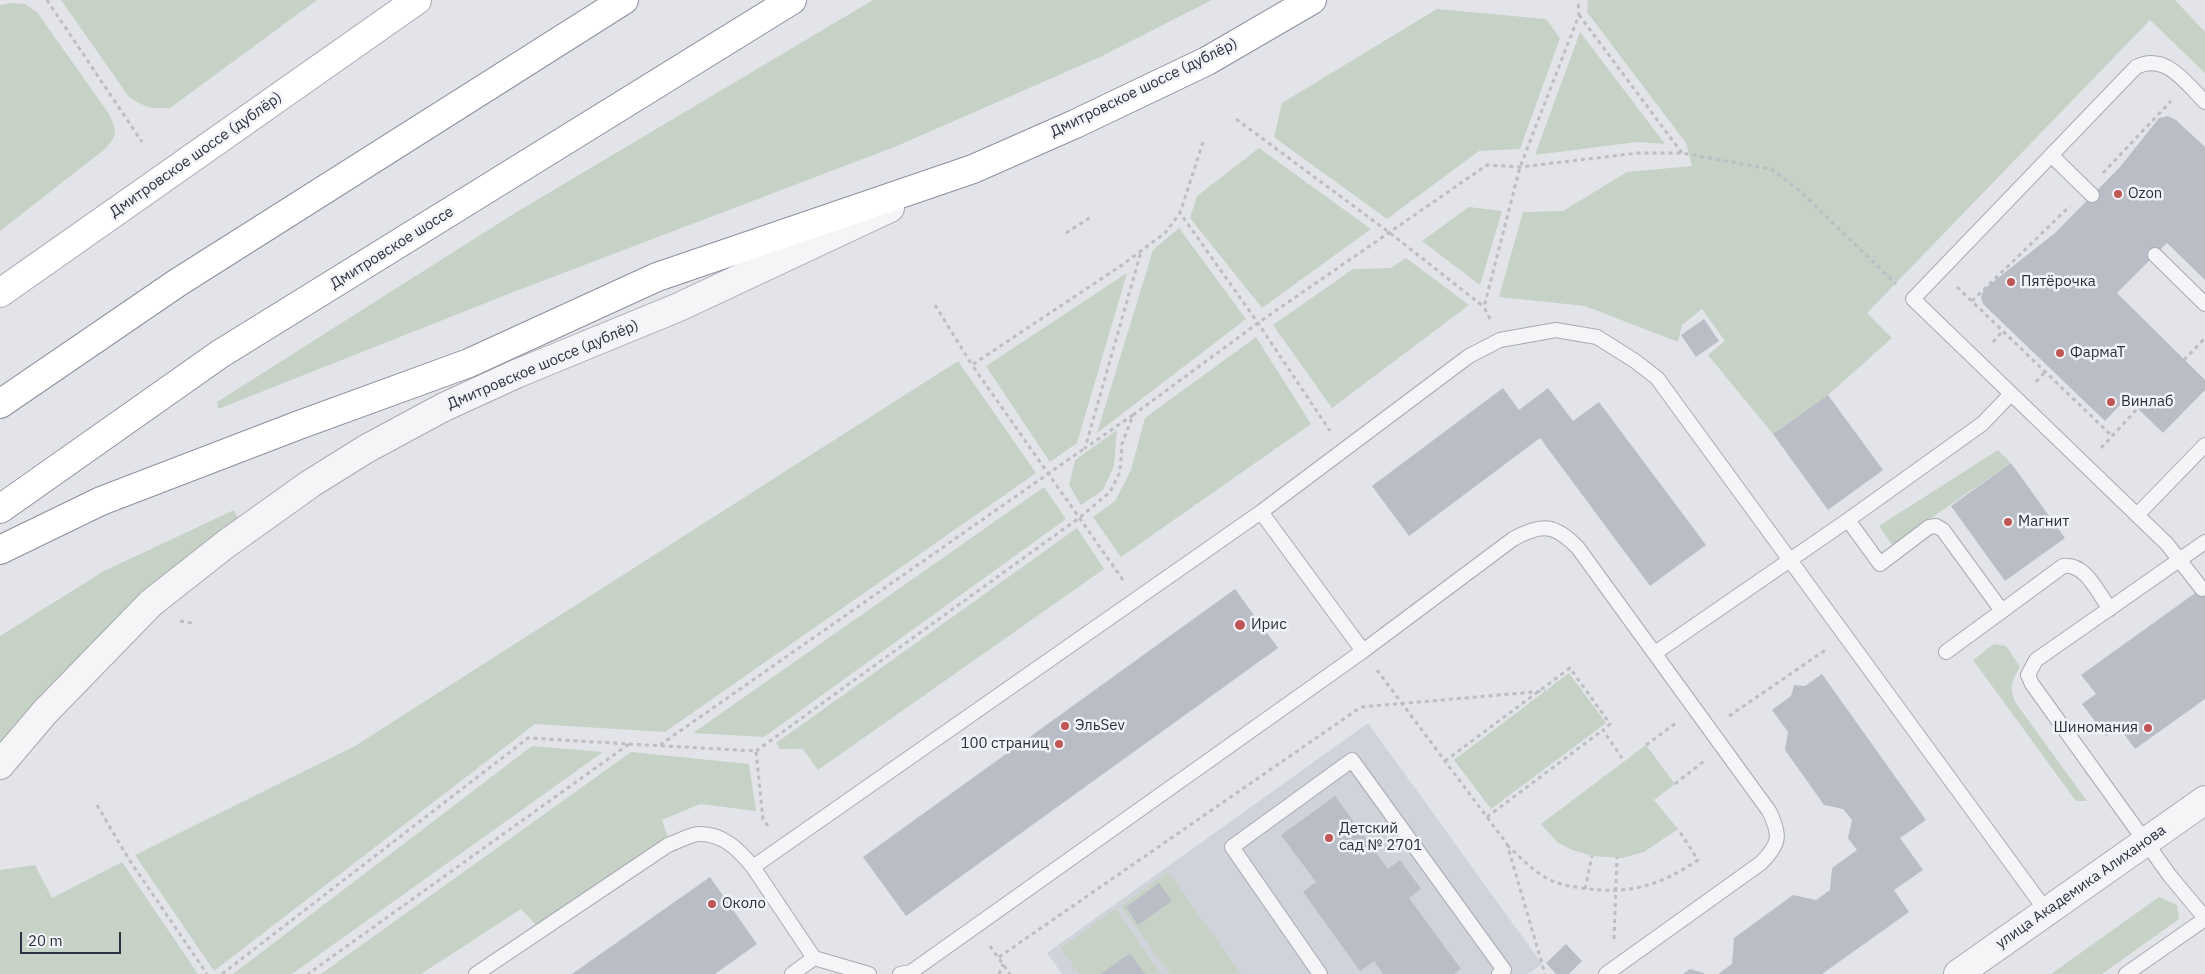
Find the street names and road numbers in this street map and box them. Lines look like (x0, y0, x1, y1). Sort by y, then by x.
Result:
street label: Дмитровское шоссе (дублёр) (1047, 35, 1241, 141)
street label: Дмитровское шоссе (дублёр) (106, 88, 286, 222)
street label: Дмитровское шоссе (327, 203, 457, 293)
street label: Дмитровское шоссе (дублёр) (445, 316, 641, 414)
street label: улица Академика Алиханова (1992, 821, 2170, 953)

